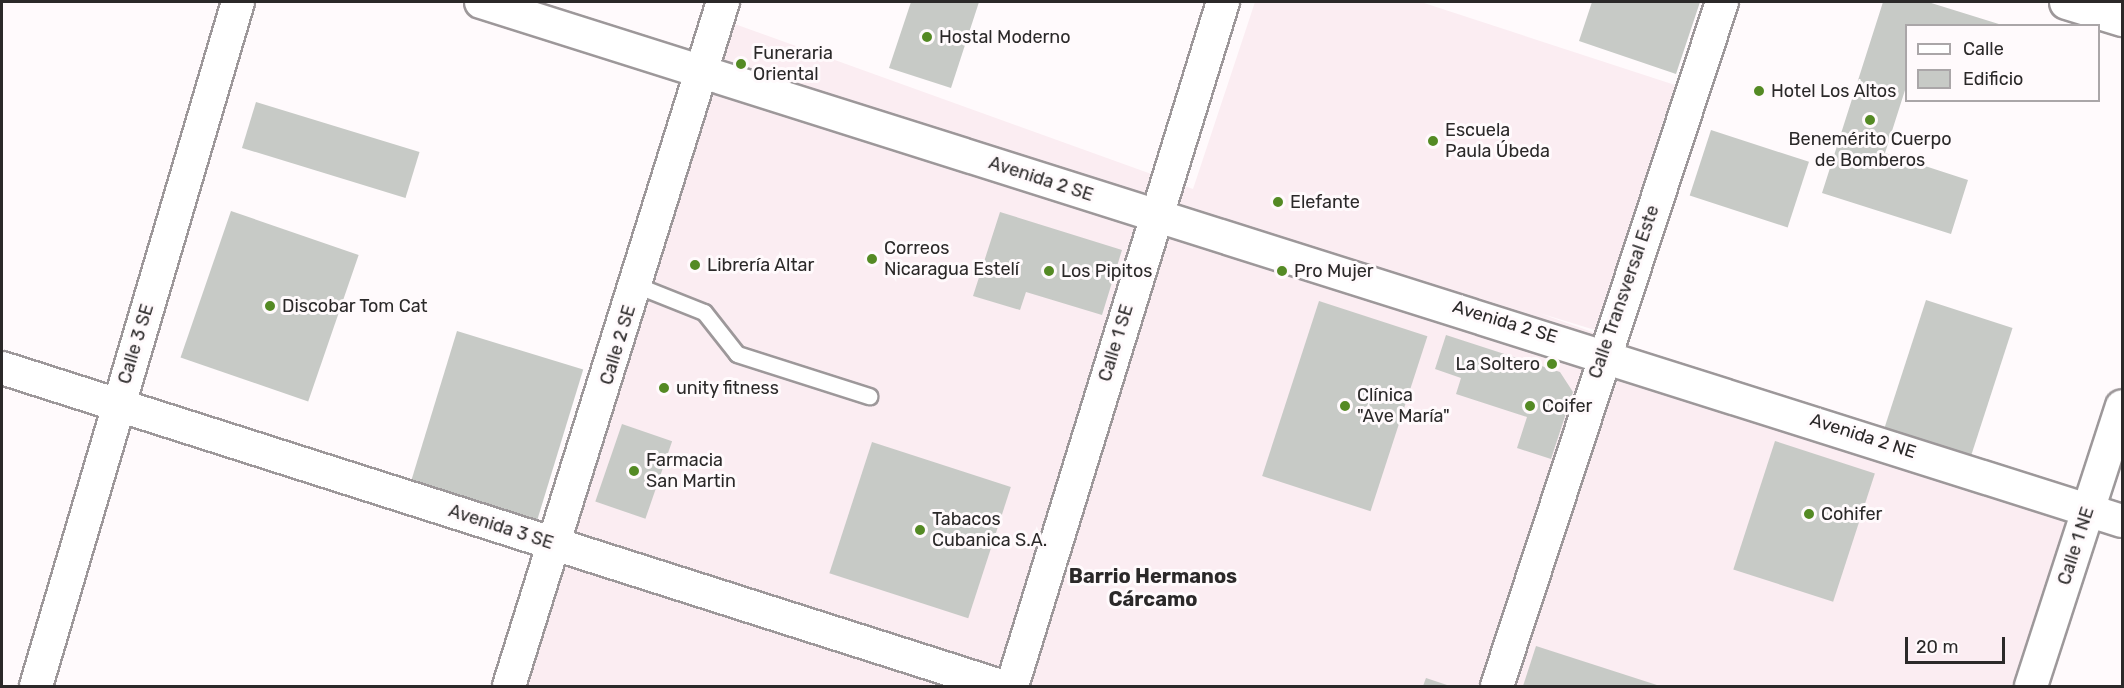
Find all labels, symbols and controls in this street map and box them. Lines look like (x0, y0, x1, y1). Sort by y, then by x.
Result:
legend (1905, 24, 2100, 102)
place label: Hostal Moderno (939, 26, 1071, 48)
marker: Hostal Moderno (920, 30, 934, 44)
text: Calle (1963, 38, 2004, 60)
place label: Funeraria Oriental (753, 43, 833, 86)
marker: Funeraria Oriental (734, 57, 748, 71)
text: Edificio (1963, 68, 2023, 90)
place label: Hotel Los Altos (1771, 80, 1897, 102)
marker: Hotel Los Altos (1752, 84, 1766, 98)
marker: Benemérito Cuerpo de Bomberos (1863, 113, 1877, 127)
place label: Escuela Paula Úbeda (1445, 120, 1550, 162)
place label: Benemérito Cuerpo de Bomberos (1789, 129, 1951, 172)
marker: Escuela Paula Úbeda (1426, 134, 1440, 148)
street label: Avenida 2 SE (986, 152, 1096, 206)
place label: Elefante (1290, 191, 1360, 213)
marker: Elefante (1271, 195, 1285, 209)
street label: Calle Transversal Este (1584, 202, 1664, 382)
place label: Correos Nicaragua Estelí (884, 238, 1019, 280)
marker: Correos Nicaragua Estelí (865, 252, 879, 266)
place label: Librería Altar (707, 254, 815, 276)
marker: Librería Altar (688, 258, 702, 272)
place label: Los Pipitos (1061, 260, 1152, 282)
place label: Pro Mujer (1294, 260, 1374, 282)
marker: Los Pipitos (1042, 264, 1056, 278)
marker: Pro Mujer (1275, 264, 1289, 278)
place label: Discobar Tom Cat (282, 295, 428, 317)
street label: Avenida 2 SE (1450, 296, 1560, 348)
marker: Discobar Tom Cat (263, 299, 277, 313)
street label: Calle 3 SE (114, 301, 158, 387)
street label: Calle 1 SE (1094, 302, 1138, 384)
street label: Calle 2 SE (596, 303, 640, 387)
place label: La Soltero (1456, 353, 1540, 375)
marker: La Soltero (1545, 357, 1559, 371)
place label: unity fitness (676, 377, 780, 399)
marker: unity fitness (657, 381, 671, 395)
place label: Clínica "Ave María" (1357, 385, 1450, 428)
place label: Coifer (1542, 395, 1592, 417)
marker: Clínica "Ave María" (1338, 399, 1352, 413)
marker: Coifer (1523, 399, 1537, 413)
street label: Avenida 2 NE (1807, 409, 1919, 463)
place label: Farmacia San Martin (646, 450, 736, 492)
marker: Farmacia San Martin (627, 464, 641, 478)
street label: Avenida 3 SE (446, 500, 556, 554)
place label: Cohifer (1821, 503, 1882, 525)
street label: Calle 1 NE (2053, 504, 2099, 588)
marker: Cohifer (1802, 507, 1816, 521)
place label: Tabacos Cubanica S.A. (932, 509, 1047, 552)
marker: Tabacos Cubanica S.A. (913, 523, 927, 537)
district label: Barrio Hermanos Cárcamo (1069, 565, 1237, 612)
scale bar (1908, 625, 2008, 663)
text: 20 m (1916, 636, 1958, 658)

